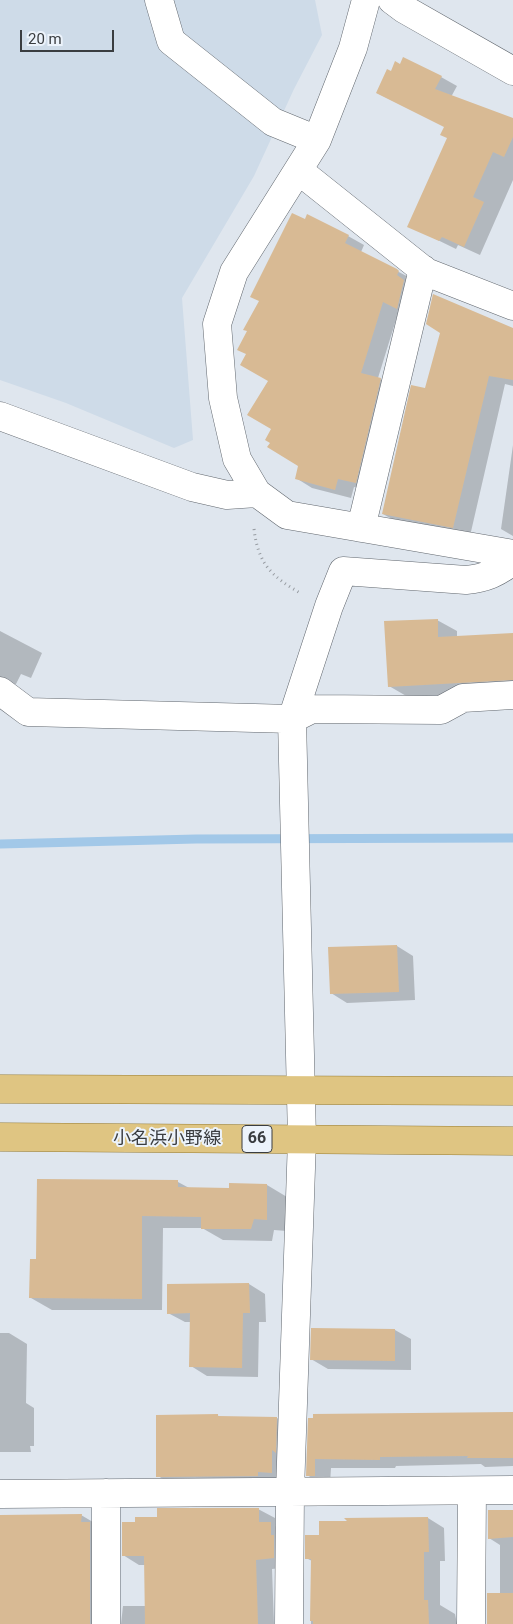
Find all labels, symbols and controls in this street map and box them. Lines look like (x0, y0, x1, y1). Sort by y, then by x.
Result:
scale bar (22, 20, 116, 52)
text: 20 m (28, 30, 62, 48)
road number: 66 (242, 1126, 272, 1152)
street label: 小名浜小野線 (113, 1128, 221, 1150)

